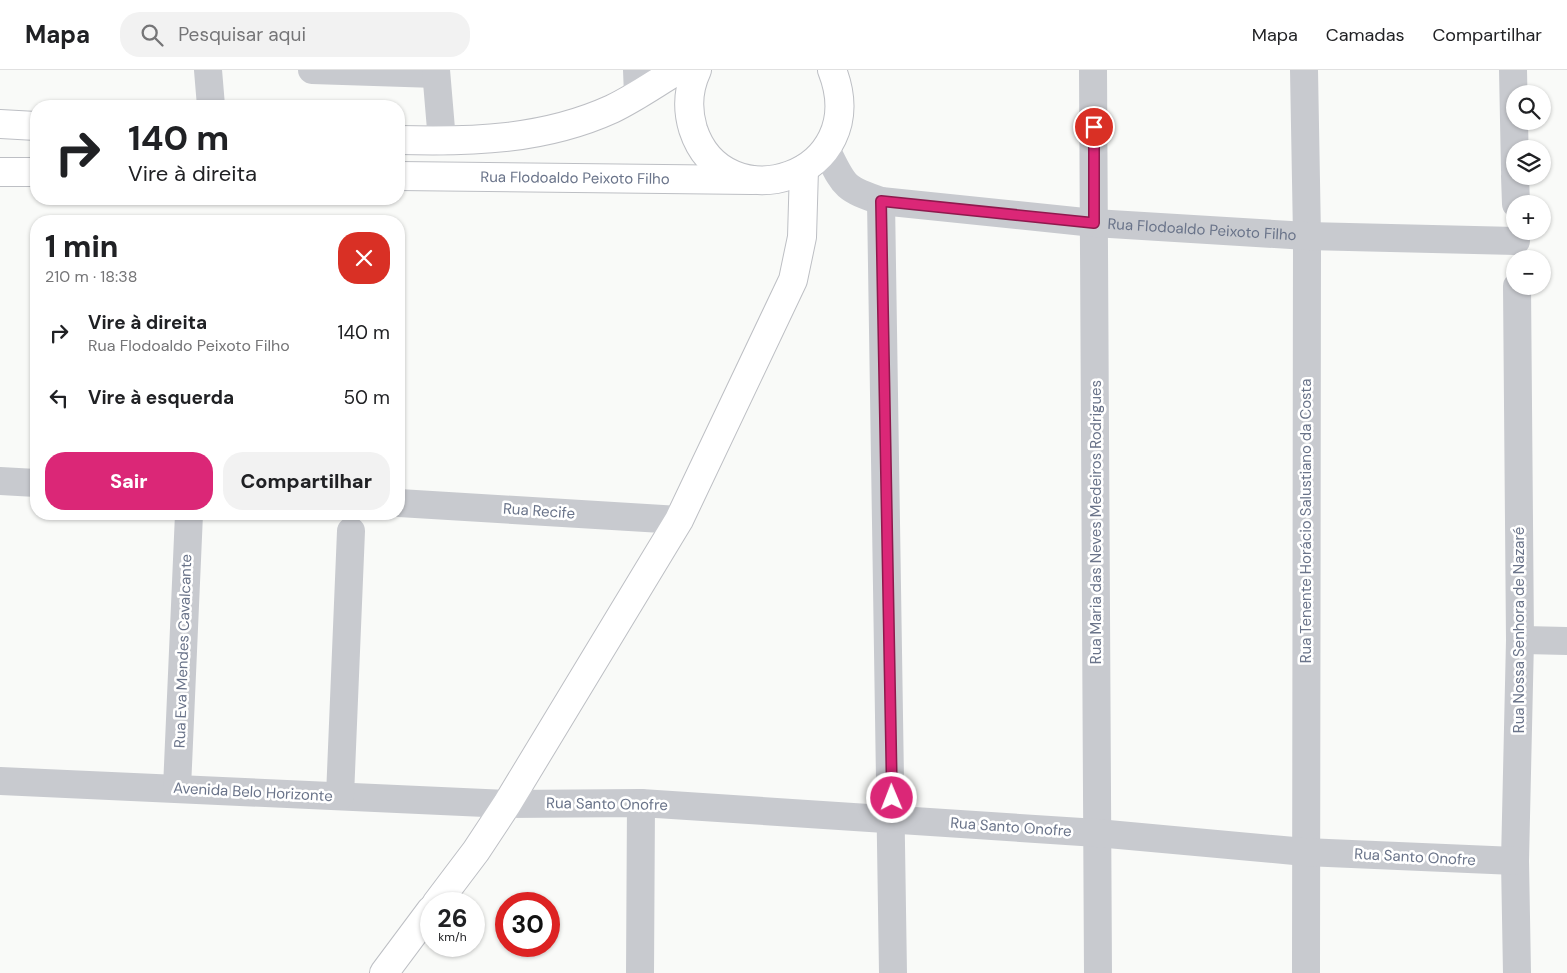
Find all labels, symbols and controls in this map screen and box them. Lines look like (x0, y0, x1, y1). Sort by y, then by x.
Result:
search box (120, 12, 470, 57)
text: Mapa (25, 19, 90, 50)
icon: search (138, 21, 166, 49)
text: Pesquisar aqui (178, 22, 306, 47)
text: Mapa (1252, 23, 1298, 47)
text: Camadas (1326, 23, 1404, 47)
text: Compartilhar (1432, 23, 1542, 47)
map controls (1506, 85, 1551, 295)
button: search (1506, 85, 1551, 130)
pin (1073, 106, 1115, 148)
icon: arrive (1080, 113, 1108, 141)
text: 140 m (128, 115, 229, 161)
icon: right (45, 120, 110, 185)
button: layers (1506, 140, 1551, 185)
text: Vire à direita (128, 159, 257, 188)
street label: Rua Flodoaldo Peixoto Filho (480, 167, 670, 189)
button: + (1506, 195, 1551, 240)
street label: Rua Flodoaldo Peixoto Filho (1107, 214, 1297, 245)
text: 1 min (45, 227, 118, 266)
button: close (338, 232, 390, 284)
button: − (1506, 250, 1551, 295)
text: 210 m · 18:38 (45, 266, 137, 287)
text: Vire à direita (88, 310, 207, 335)
icon: right (45, 319, 73, 347)
text: 140 m (338, 320, 390, 345)
text: Rua Flodoaldo Peixoto Filho (88, 335, 290, 356)
street label: Rua Tenente Horácio Salustiano da Costa (1296, 379, 1316, 663)
street label: Rua Maria das Neves Medeiros Rodrigues (1086, 380, 1106, 664)
icon: left (45, 384, 73, 412)
text: Vire à esquerda (88, 385, 234, 410)
text: 50 m (343, 385, 390, 410)
button: Sair (45, 452, 213, 510)
button: Compartilhar (223, 452, 390, 510)
street label: Rua Recife (502, 499, 576, 523)
street label: Rua Nossa Senhora de Nazaré (1509, 527, 1529, 733)
street label: Rua Eva Mendes Cavalcante (170, 554, 196, 748)
position arrow (865, 771, 917, 823)
street label: Avenida Belo Horizonte (173, 778, 333, 806)
street label: Rua Santo Onofre (546, 793, 668, 815)
street label: Rua Santo Onofre (950, 813, 1072, 841)
street label: Rua Santo Onofre (1354, 844, 1476, 870)
speed limit sign: 30 (495, 892, 560, 957)
text: 26 (437, 902, 468, 935)
text: km/h (438, 929, 467, 945)

